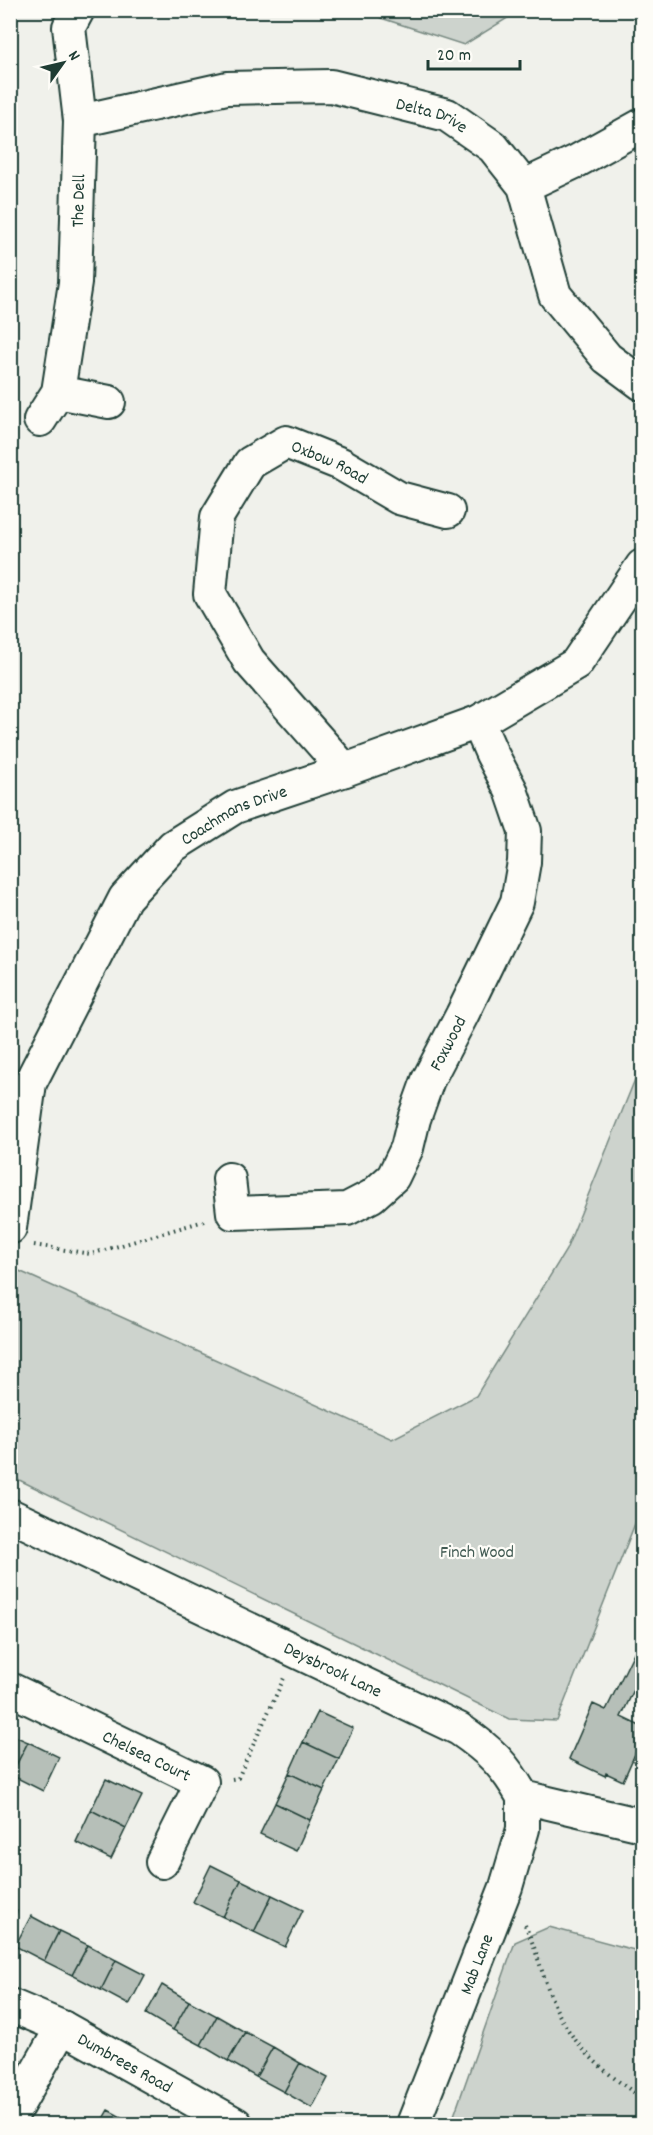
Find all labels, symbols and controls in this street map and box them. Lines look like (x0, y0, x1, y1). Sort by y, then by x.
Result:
north arrow (33, 33, 93, 93)
scale bar (428, 33, 520, 71)
text: 20 m (437, 44, 471, 69)
text: N (62, 46, 85, 66)
street label: Delta Drive (393, 93, 472, 141)
street label: The Dell (67, 173, 93, 228)
street label: Oxbow Road (287, 435, 372, 492)
street label: Coachmans Drive (177, 780, 291, 853)
street label: Foxwood (425, 1012, 474, 1076)
park label: Finch Wood (440, 1541, 514, 1566)
street label: Deysbrook Lane (279, 1637, 385, 1705)
street label: Chelsea Court (97, 1725, 194, 1790)
street label: Mab Lane (455, 1931, 501, 1999)
street label: Dumbrees Road (72, 2028, 176, 2101)

